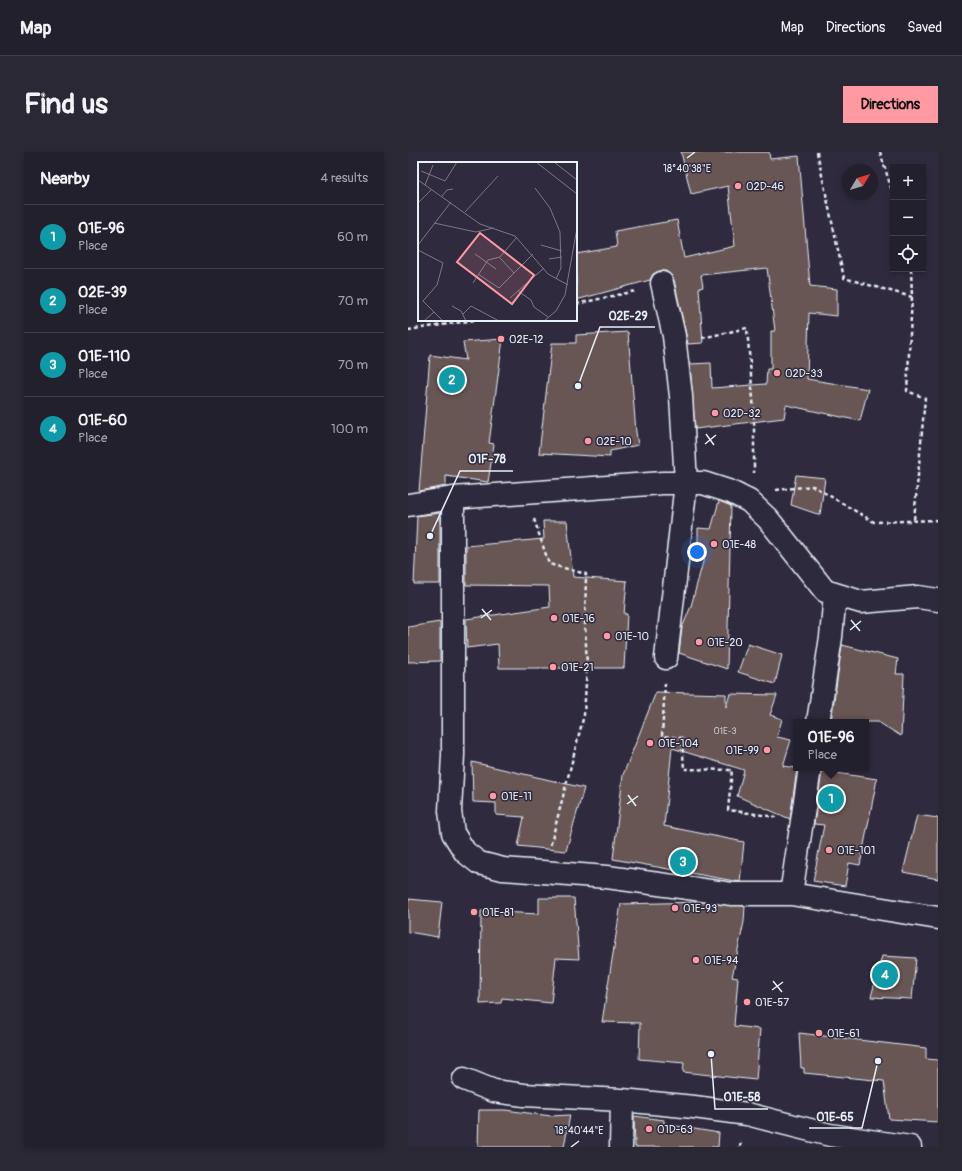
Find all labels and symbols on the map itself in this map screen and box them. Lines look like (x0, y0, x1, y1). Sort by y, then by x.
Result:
inset map (418, 162, 577, 321)
text: 18°40'38"E (663, 163, 711, 175)
north arrow (842, 164, 878, 200)
place label: 02D-46 (746, 180, 784, 193)
marker: 02D-46 (733, 181, 743, 191)
callout: 02E-29 (600, 303, 655, 327)
text: 02E-29 (608, 309, 648, 324)
place label: 02E-12 (509, 333, 544, 346)
marker: 02E-12 (496, 334, 506, 344)
pin: 2 (439, 365, 465, 395)
place label: 02D-33 (785, 367, 823, 380)
marker: 02D-33 (772, 368, 782, 378)
place label: 02D-32 (723, 407, 761, 420)
marker: 02D-32 (710, 408, 720, 418)
place label: 02E-10 (596, 435, 632, 448)
marker: 02E-10 (583, 436, 593, 446)
callout: 01F-78 (460, 447, 513, 471)
text: 01F-78 (468, 452, 506, 467)
place label: 01E-48 (722, 538, 757, 551)
marker: 01E-48 (709, 539, 719, 549)
your location (687, 542, 707, 562)
place label: 01E-16 (562, 612, 595, 625)
marker: 01E-16 (549, 613, 559, 623)
place label: 01E-10 (615, 630, 649, 643)
marker: 01E-10 (602, 631, 612, 641)
place label: 01E-20 (707, 636, 743, 649)
marker: 01E-20 (694, 637, 704, 647)
place label: 01E-21 (561, 661, 594, 674)
marker: 01E-21 (548, 662, 558, 672)
house number: 01E-3 (713, 726, 737, 737)
place label: 01E-104 (658, 737, 699, 750)
marker: 01E-104 (645, 738, 655, 748)
place label: 01E-99 (725, 744, 759, 757)
marker: 01E-99 (762, 745, 772, 755)
pin: 1 (818, 784, 844, 814)
place label: 01E-11 (501, 790, 532, 803)
marker: 01E-11 (488, 791, 498, 801)
place label: 01E-101 (837, 844, 875, 857)
marker: 01E-101 (824, 845, 834, 855)
pin: 3 (670, 847, 696, 877)
place label: 01E-93 (683, 902, 717, 915)
marker: 01E-93 (670, 903, 680, 913)
place label: 01E-81 (482, 906, 514, 919)
marker: 01E-81 (469, 907, 479, 917)
place label: 01E-94 (704, 954, 739, 967)
marker: 01E-94 (691, 955, 701, 965)
pin: 4 (872, 960, 898, 990)
place label: 01E-57 (755, 996, 789, 1009)
marker: 01E-57 (742, 997, 752, 1007)
place label: 01E-61 (827, 1027, 860, 1040)
marker: 01E-61 (814, 1028, 824, 1038)
callout: 01E-58 (715, 1085, 768, 1109)
text: 01E-58 (724, 1090, 760, 1105)
callout: 01E-65 (809, 1104, 862, 1128)
text: 01E-65 (816, 1110, 854, 1125)
place label: 01D-63 (657, 1123, 693, 1136)
marker: 01D-63 (644, 1124, 654, 1134)
text: 18°40'44"E (555, 1125, 603, 1137)

